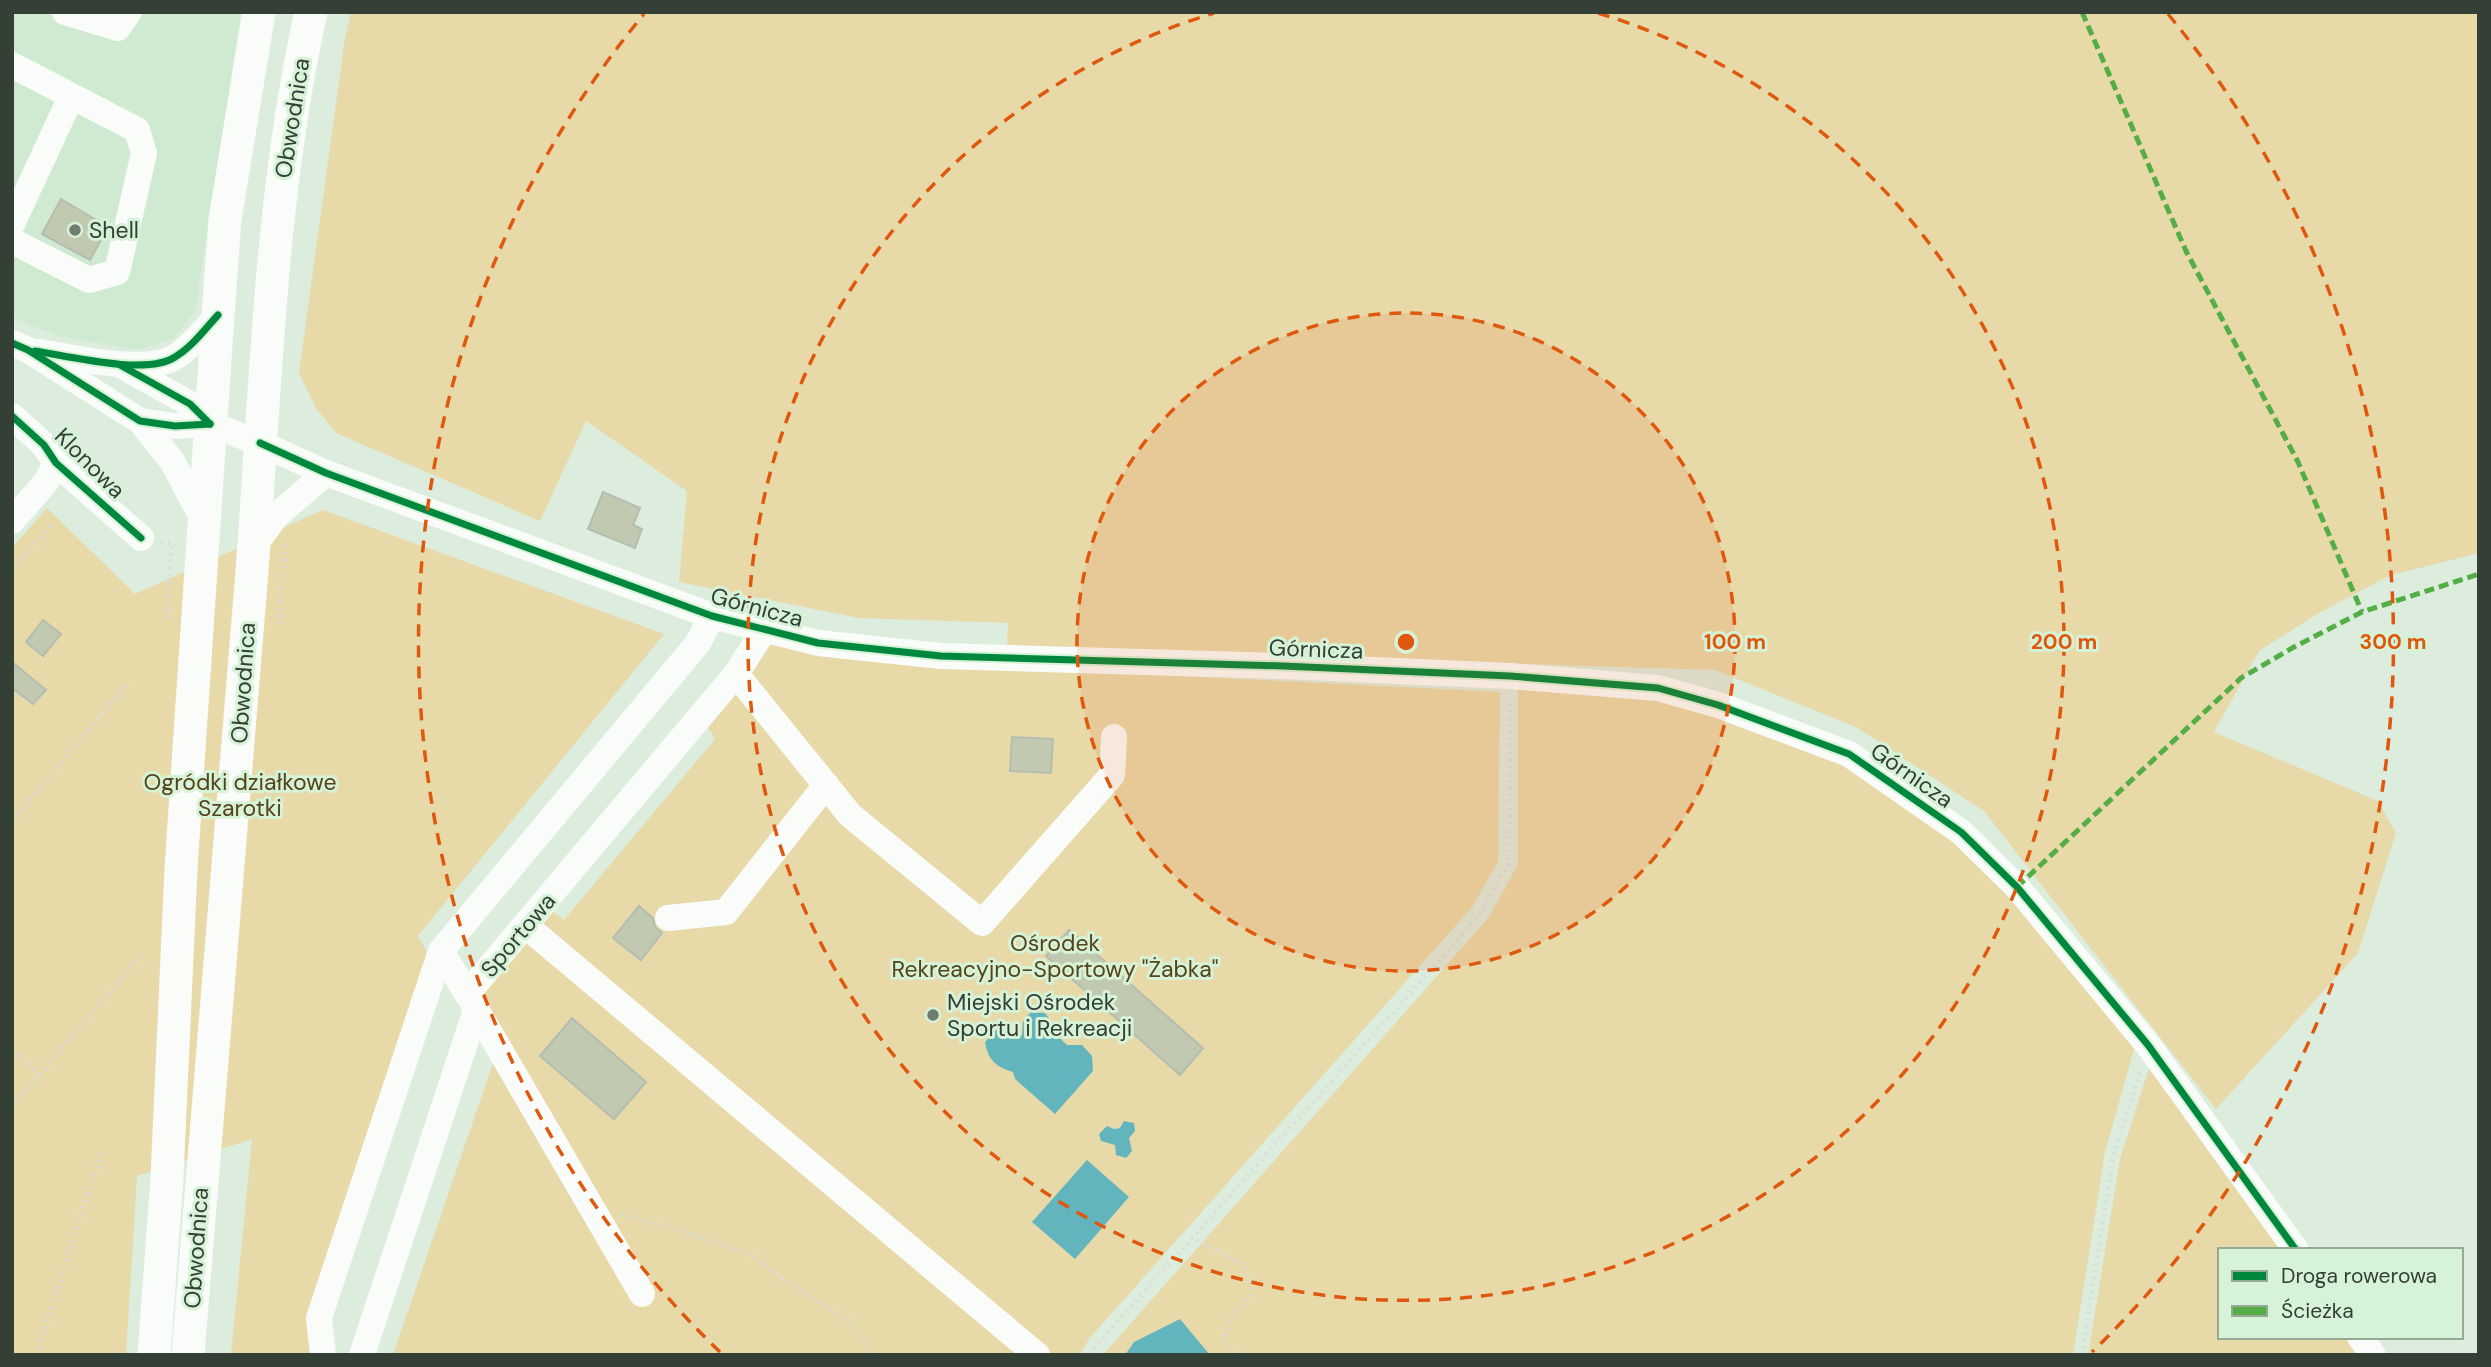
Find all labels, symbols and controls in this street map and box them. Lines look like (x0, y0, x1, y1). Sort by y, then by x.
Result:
street label: Obwodnica (268, 56, 316, 180)
place label: Shell (89, 215, 139, 245)
marker: Shell (67, 222, 83, 238)
street label: Klonowa (48, 421, 132, 505)
street label: Górnicza (707, 580, 807, 634)
street label: Obwodnica (224, 621, 262, 745)
text: 100 m (1704, 628, 1766, 656)
text: 200 m (2031, 628, 2097, 656)
text: 300 m (2360, 628, 2426, 656)
centre of rings (1394, 630, 1418, 654)
street label: Górnicza (1268, 632, 1364, 666)
street label: Górnicza (1865, 736, 1959, 814)
park label: Ogródki działkowe Szarotki (144, 767, 336, 823)
street label: Sportowa (474, 887, 562, 983)
park label: Ośrodek Rekreacyjno-Sportowy "Żabka" (891, 928, 1219, 984)
place label: Miejski Ośrodek Sportu i Rekreacji (947, 987, 1132, 1043)
marker: Miejski Ośrodek Sportu i Rekreacji (925, 1007, 941, 1023)
street label: Obwodnica (177, 1186, 215, 1310)
legend (2218, 1248, 2463, 1339)
text: Droga rowerowa (2281, 1262, 2437, 1290)
text: Ścieżka (2281, 1297, 2354, 1325)

